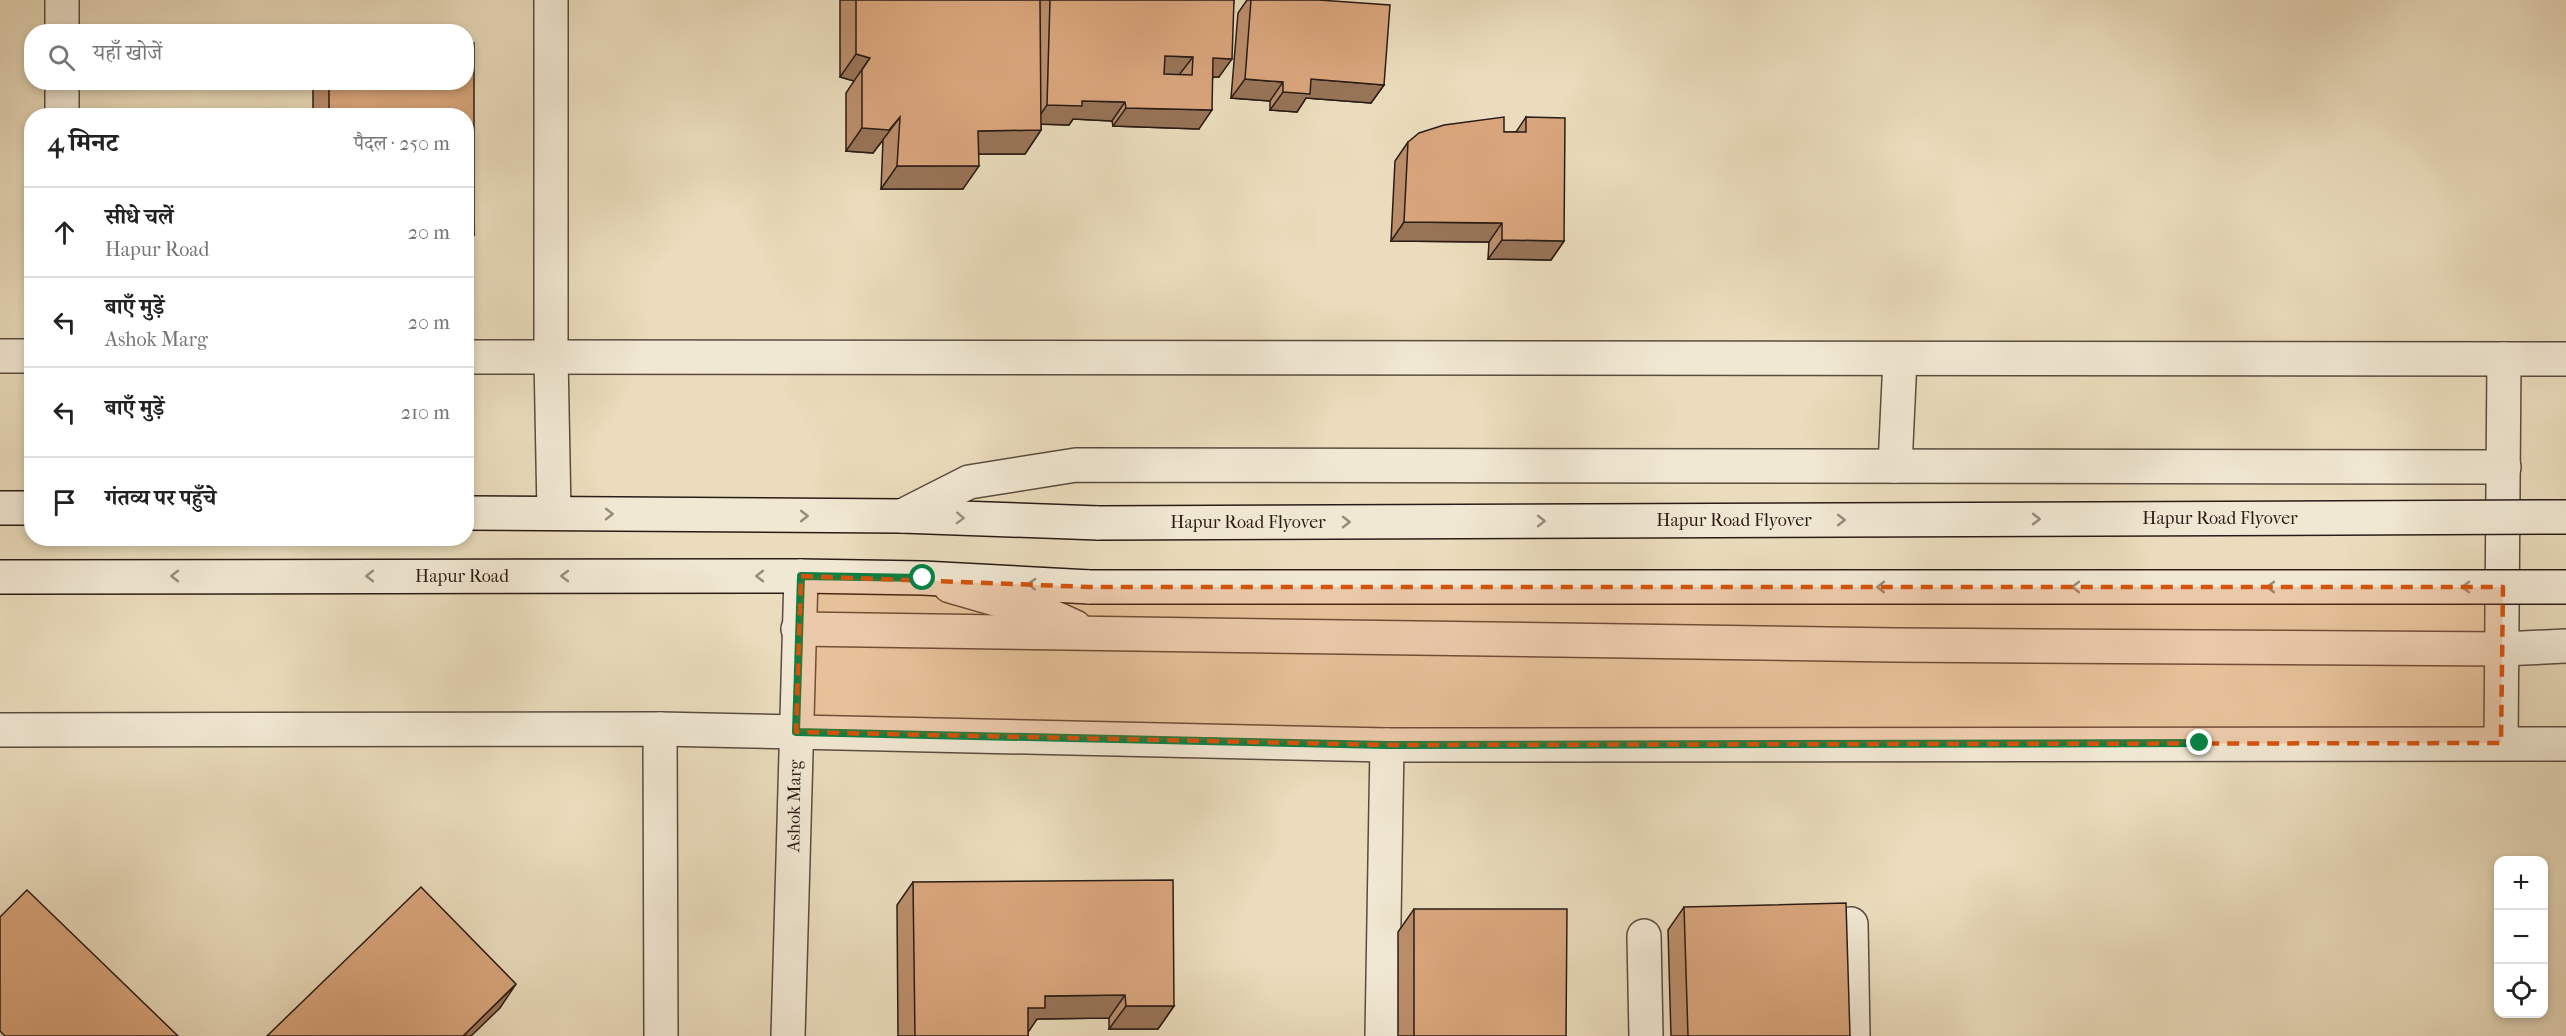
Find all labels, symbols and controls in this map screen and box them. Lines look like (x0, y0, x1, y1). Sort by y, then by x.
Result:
search box (24, 24, 474, 90)
text: यहाँ खोजें (93, 40, 162, 66)
icon: search (45, 41, 78, 74)
text: 4 मिनट (48, 127, 118, 158)
text: पैदल · 250 m (354, 132, 450, 155)
text: सीधे चलें (105, 204, 174, 230)
icon: ahead (48, 216, 81, 249)
text: 20 m (408, 221, 450, 244)
text: Hapur Road (105, 238, 209, 261)
text: बाएँ मुड़ें (105, 294, 164, 320)
icon: left (48, 306, 81, 339)
text: 20 m (408, 311, 450, 334)
text: Ashok Marg (105, 328, 208, 351)
text: बाएँ मुड़ें (105, 395, 164, 421)
icon: left (48, 396, 81, 429)
text: 210 m (401, 401, 450, 424)
text: गंतव्य पर पहुँचे (105, 485, 216, 511)
icon: arrive (48, 486, 81, 519)
one-way arrow (604, 508, 613, 520)
street label: Hapur Road Flyover (2142, 508, 2298, 529)
one-way arrow (799, 510, 808, 522)
street label: Hapur Road Flyover (1656, 510, 1812, 531)
one-way arrow (956, 512, 965, 524)
street label: Hapur Road Flyover (1170, 512, 1326, 533)
one-way arrow (2032, 513, 2041, 525)
one-way arrow (1837, 514, 1846, 526)
one-way arrow (1537, 515, 1546, 527)
one-way arrow (1342, 516, 1351, 528)
route start (909, 564, 935, 590)
street label: Hapur Road (415, 566, 509, 587)
one-way arrow (170, 570, 179, 582)
one-way arrow (365, 570, 374, 582)
one-way arrow (560, 570, 569, 582)
one-way arrow (755, 570, 764, 582)
one-way arrow (1027, 577, 1036, 590)
one-way arrow (1876, 581, 1885, 593)
one-way arrow (2071, 581, 2080, 593)
one-way arrow (2266, 581, 2275, 593)
one-way arrow (2461, 581, 2470, 593)
route end (2186, 729, 2212, 755)
street label: Ashok Marg (783, 759, 806, 853)
map controls (2494, 856, 2548, 1018)
button: + (2494, 856, 2548, 910)
button: − (2494, 910, 2548, 964)
button: locate (2494, 964, 2548, 1018)

